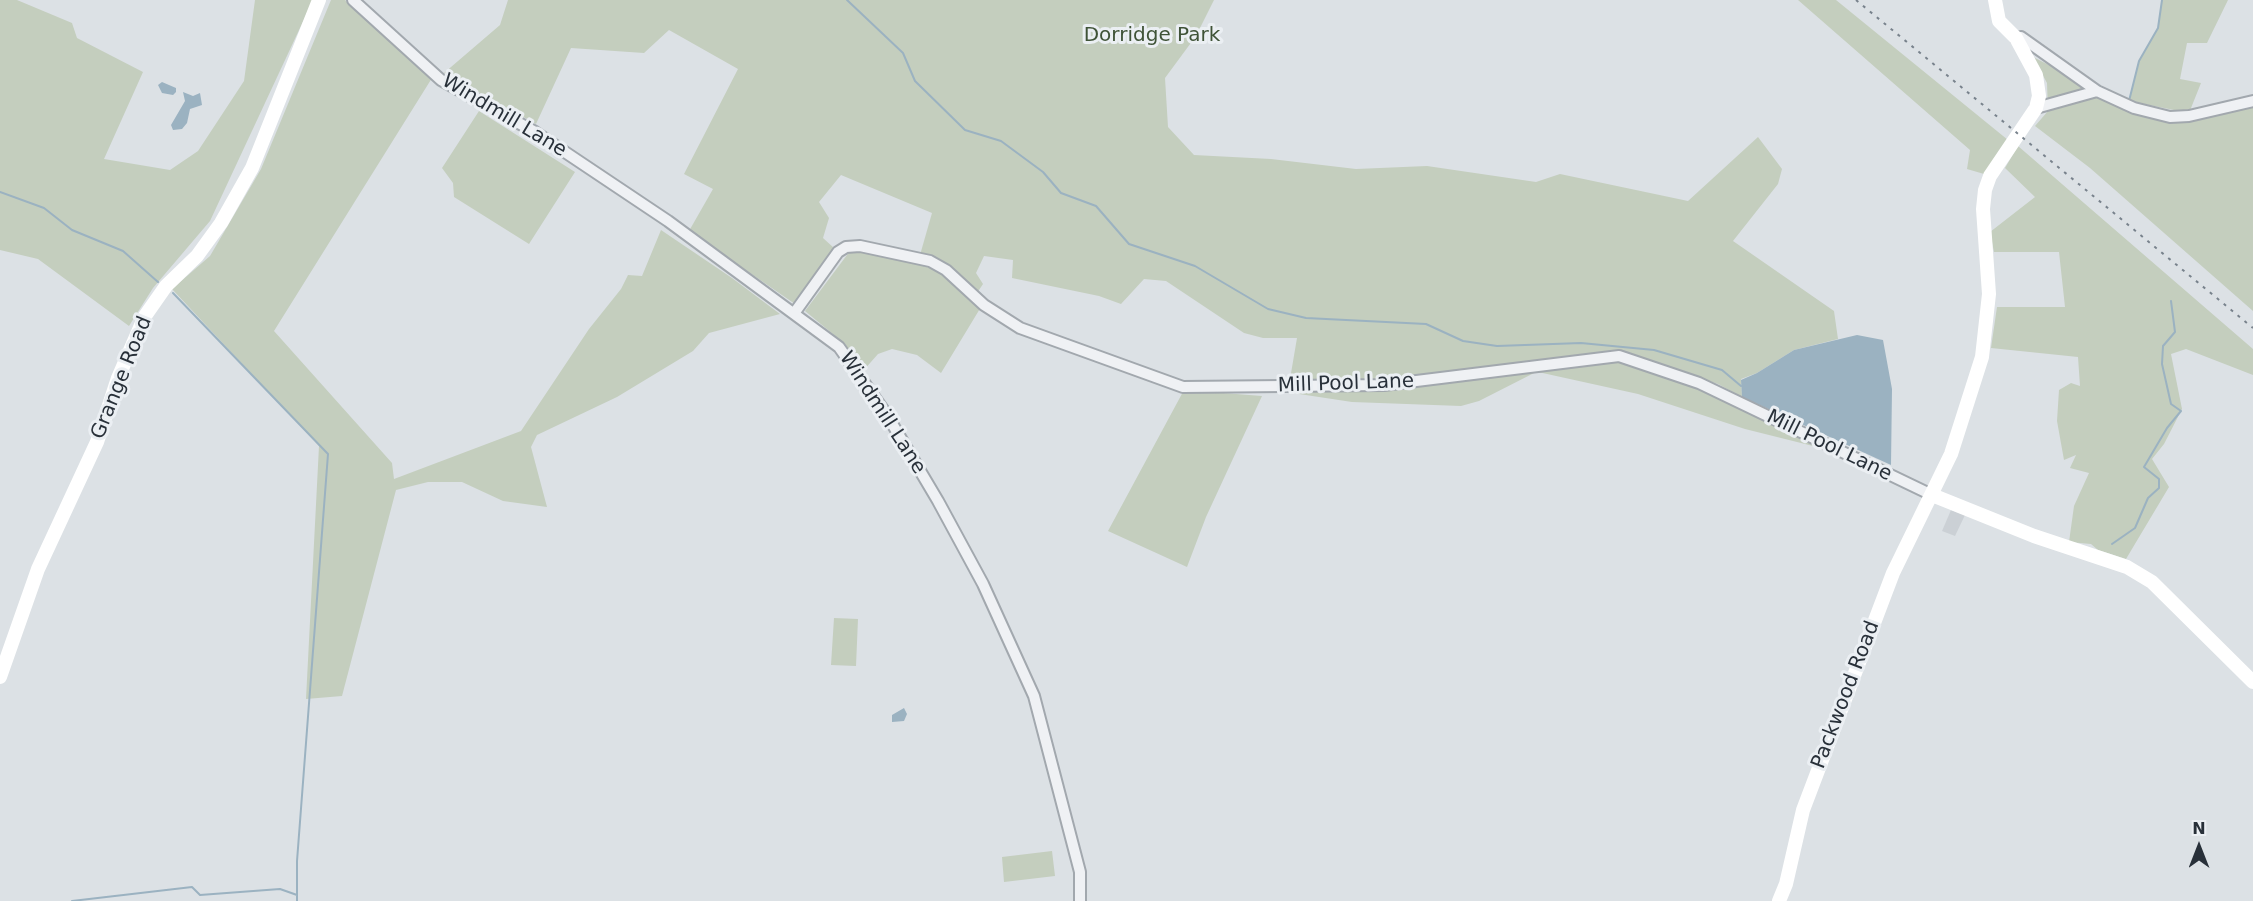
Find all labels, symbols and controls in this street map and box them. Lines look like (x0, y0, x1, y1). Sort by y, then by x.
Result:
park label: Dorridge Park (1084, 24, 1220, 48)
street label: Windmill Lane (437, 69, 571, 163)
street label: Grange Road (86, 313, 158, 443)
street label: Windmill Lane (833, 347, 931, 479)
street label: Mill Pool Lane (1277, 370, 1415, 398)
street label: Mill Pool Lane (1762, 405, 1896, 487)
street label: Packwood Road (1807, 618, 1885, 772)
north arrow (2169, 817, 2229, 877)
text: N (2192, 819, 2206, 838)

